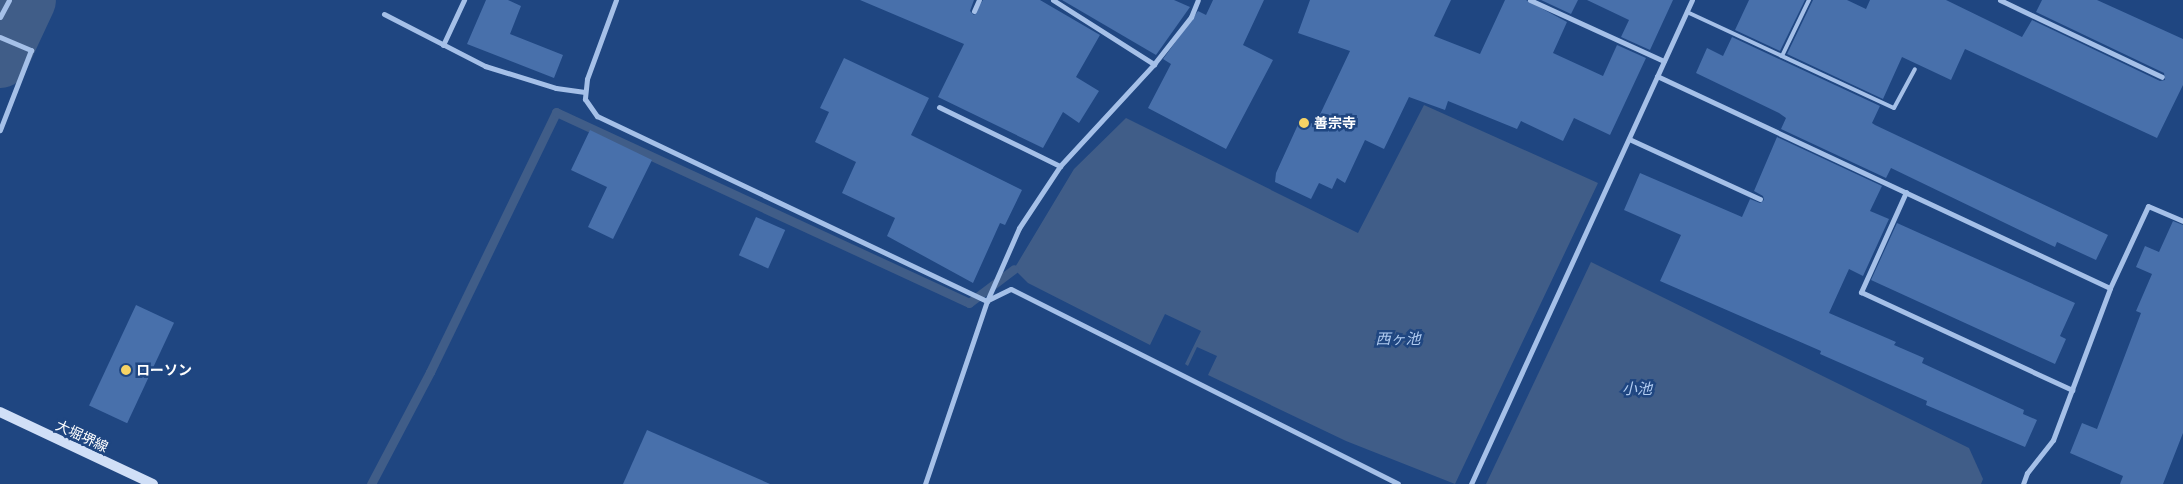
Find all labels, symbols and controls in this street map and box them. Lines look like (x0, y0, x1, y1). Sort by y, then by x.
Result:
place label: 善宗寺 (1314, 115, 1356, 131)
marker: 善宗寺 (1298, 117, 1310, 129)
water label: 西ヶ池 (1376, 330, 1420, 348)
place label: ローソン (136, 362, 192, 378)
marker: ローソン (120, 364, 132, 376)
water label: 小池 (1622, 380, 1652, 398)
street label: 大堀堺線 (53, 417, 111, 455)

